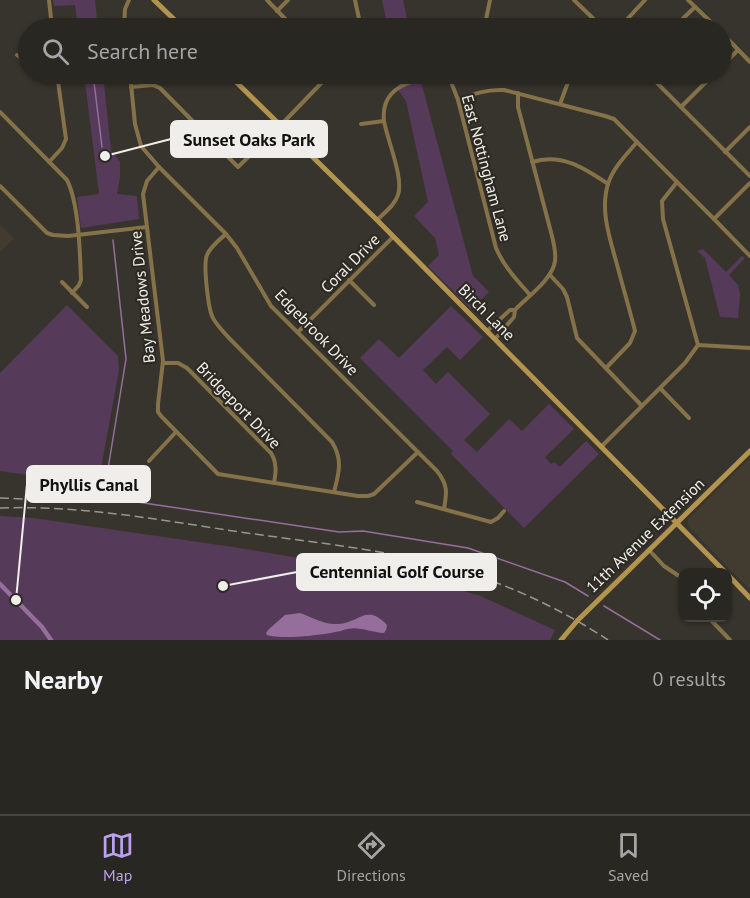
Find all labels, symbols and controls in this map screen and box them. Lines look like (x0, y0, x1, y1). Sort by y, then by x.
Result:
search box (18, 18, 732, 84)
icon: search (39, 35, 72, 68)
text: Search here (87, 37, 198, 65)
street label: East Nottingham Lane (458, 92, 516, 244)
callout: Sunset Oaks Park (171, 121, 327, 157)
text: Sunset Oaks Park (183, 128, 315, 151)
street label: Coral Drive (316, 229, 384, 297)
street label: Bay Meadows Drive (125, 230, 159, 364)
street label: Birch Lane (454, 279, 520, 345)
street label: Edgebrook Drive (271, 285, 363, 379)
street label: Bridgeport Drive (193, 357, 285, 453)
callout: Phyllis Canal (27, 466, 150, 502)
text: Phyllis Canal (40, 473, 139, 496)
street label: 11th Avenue Extension (582, 473, 708, 597)
callout: Centennial Golf Course (297, 554, 496, 590)
text: Centennial Golf Course (310, 560, 484, 583)
map controls (678, 568, 732, 622)
button: locate (678, 568, 732, 622)
text: Nearby (24, 663, 102, 696)
text: 0 results (653, 666, 726, 692)
tab: Map (101, 829, 134, 885)
tab: Directions (337, 829, 406, 885)
tab: Saved (608, 829, 649, 885)

